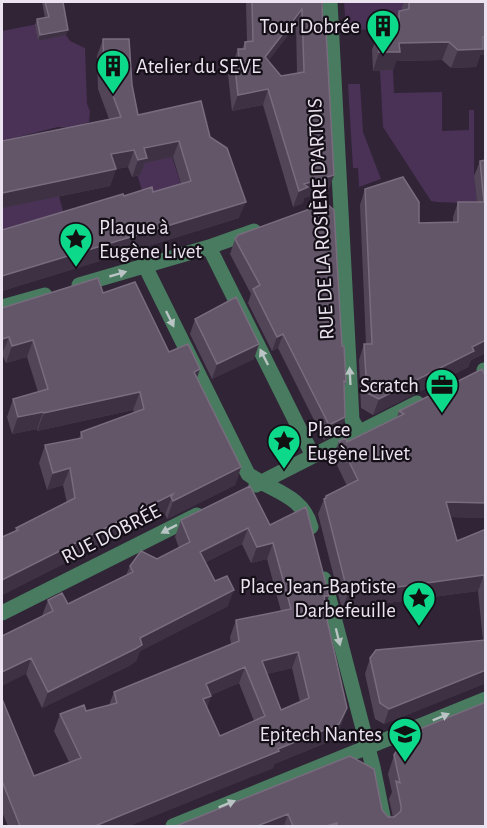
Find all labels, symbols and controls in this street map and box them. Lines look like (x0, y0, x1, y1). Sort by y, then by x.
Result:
building icon: Tour Dobrée (365, 8, 401, 55)
place label: Tour Dobrée (259, 16, 360, 37)
building icon: Atelier du SEVE (95, 48, 131, 95)
place label: Atelier du SEVE (136, 56, 261, 77)
street label: RUE DE LA ROSIÈRE D'ARTOIS (302, 98, 338, 340)
place label: Plaque à Eugène Livet (99, 217, 202, 262)
place icon: Plaque à Eugène Livet (58, 221, 94, 268)
one-way arrow (109, 269, 127, 278)
one-way arrow (166, 310, 175, 327)
one-way arrow (259, 349, 269, 366)
one-way arrow (346, 366, 355, 385)
office icon: Scratch (424, 367, 460, 414)
place label: Scratch (360, 375, 419, 396)
place label: Place Eugène Livet (307, 419, 410, 464)
place icon: Place Eugène Livet (266, 423, 302, 470)
street label: RUE DOBRÉE (57, 498, 164, 568)
one-way arrow (160, 524, 177, 534)
place label: Place Jean-Baptiste Darbefeuille (240, 576, 396, 621)
place icon: Place Jean-Baptiste Darbefeuille (401, 580, 437, 627)
one-way arrow (334, 628, 344, 646)
one-way arrow (432, 712, 450, 721)
school or university icon: Epitech Nantes (387, 716, 423, 763)
place label: Epitech Nantes (259, 724, 382, 745)
one-way arrow (218, 799, 236, 809)

